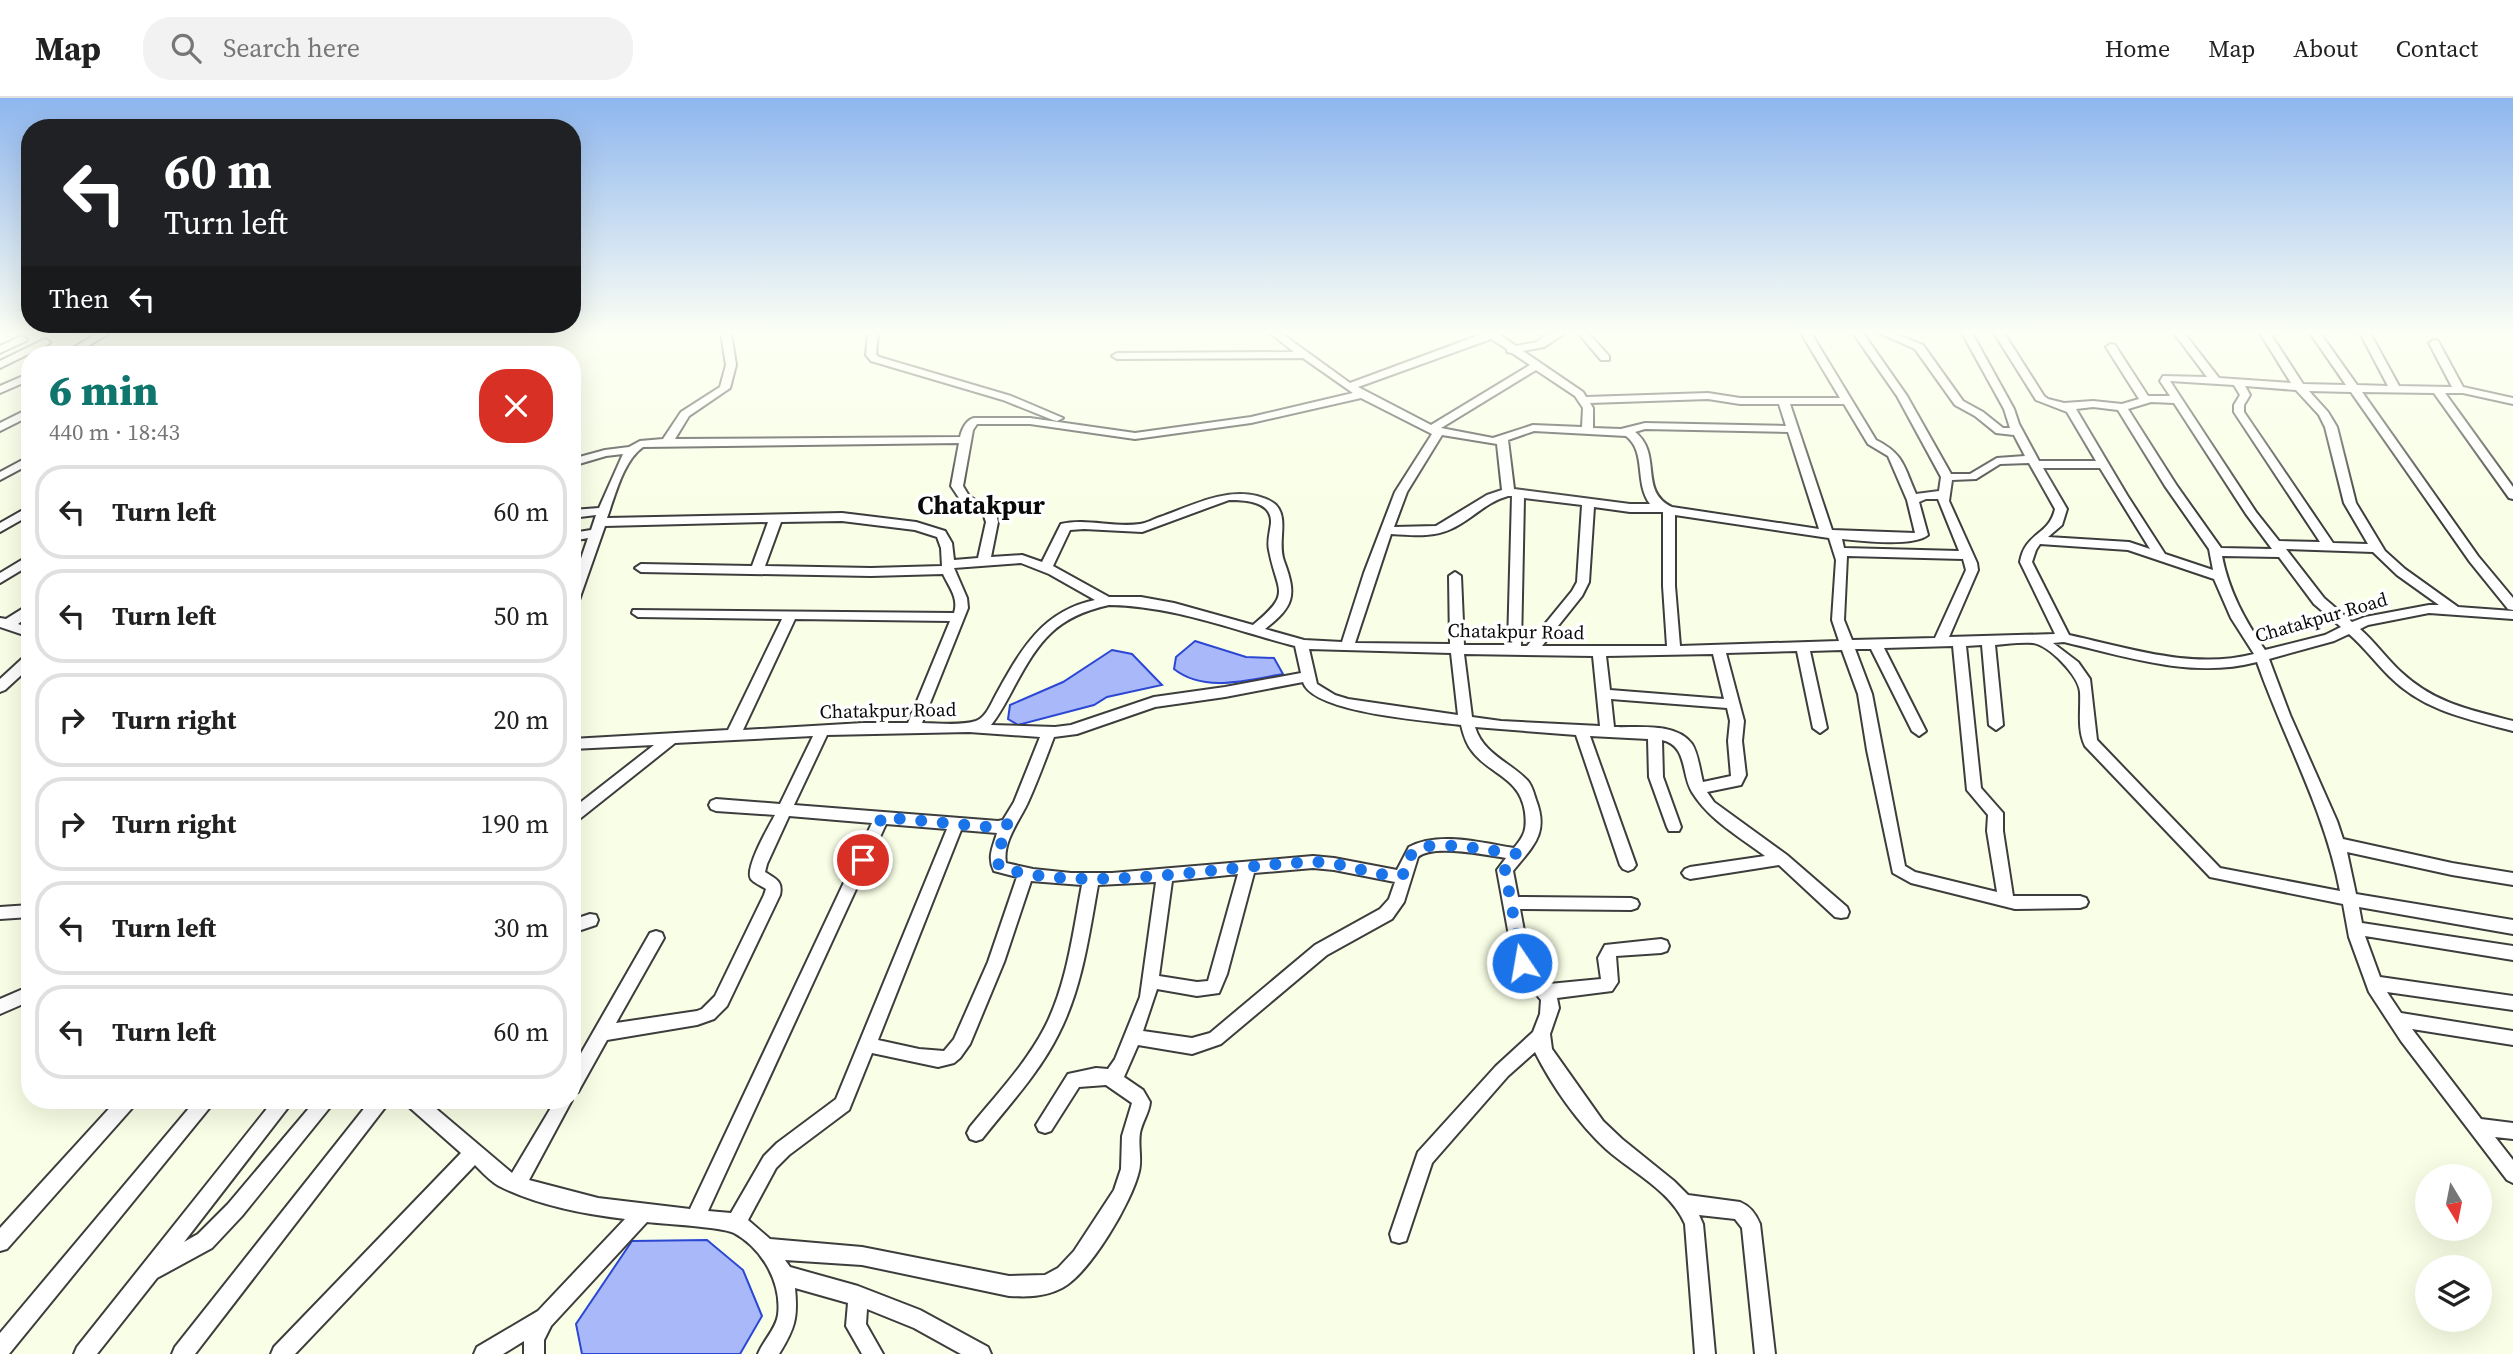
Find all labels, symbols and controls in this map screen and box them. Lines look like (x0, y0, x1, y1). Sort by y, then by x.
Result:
search box (143, 17, 633, 80)
text: Map (35, 26, 101, 71)
icon: search (167, 29, 205, 67)
text: Search here (223, 30, 360, 66)
text: Home (2105, 32, 2170, 65)
text: Map (2208, 32, 2255, 65)
text: About (2293, 32, 2358, 65)
text: Contact (2396, 32, 2478, 65)
text: 60 m (164, 137, 272, 204)
icon: left (49, 147, 140, 238)
text: Turn left (164, 201, 288, 245)
icon: left (123, 280, 161, 318)
text: Then (49, 281, 109, 317)
text: 6 min (49, 361, 159, 419)
button: close (479, 369, 553, 443)
text: 440 m · 18:43 (49, 416, 180, 448)
district label: Chatakpur (917, 487, 1046, 523)
icon: left (53, 493, 91, 531)
text: Turn left (112, 494, 216, 530)
text: 60 m (494, 494, 549, 530)
street label: Chatakpur Road (2252, 586, 2390, 648)
icon: left (53, 597, 91, 635)
text: Turn left (112, 598, 216, 634)
text: 50 m (494, 598, 549, 634)
street label: Chatakpur Road (1447, 617, 1585, 645)
street label: Chatakpur Road (819, 696, 957, 724)
icon: right (53, 701, 91, 739)
text: Turn right (112, 702, 236, 738)
text: 20 m (494, 702, 549, 738)
icon: right (53, 805, 91, 843)
text: Turn right (112, 806, 236, 842)
text: 190 m (481, 806, 549, 842)
pin (833, 830, 893, 890)
icon: arrive (844, 841, 882, 879)
icon: left (53, 909, 91, 947)
text: Turn left (112, 910, 216, 946)
text: 30 m (494, 910, 549, 946)
position arrow (1485, 926, 1559, 1000)
icon: left (53, 1013, 91, 1051)
text: Turn left (112, 1014, 216, 1050)
text: 60 m (494, 1014, 549, 1050)
north arrow (2415, 1164, 2492, 1241)
map controls (2415, 1164, 2492, 1332)
button: layers (2415, 1255, 2492, 1332)

